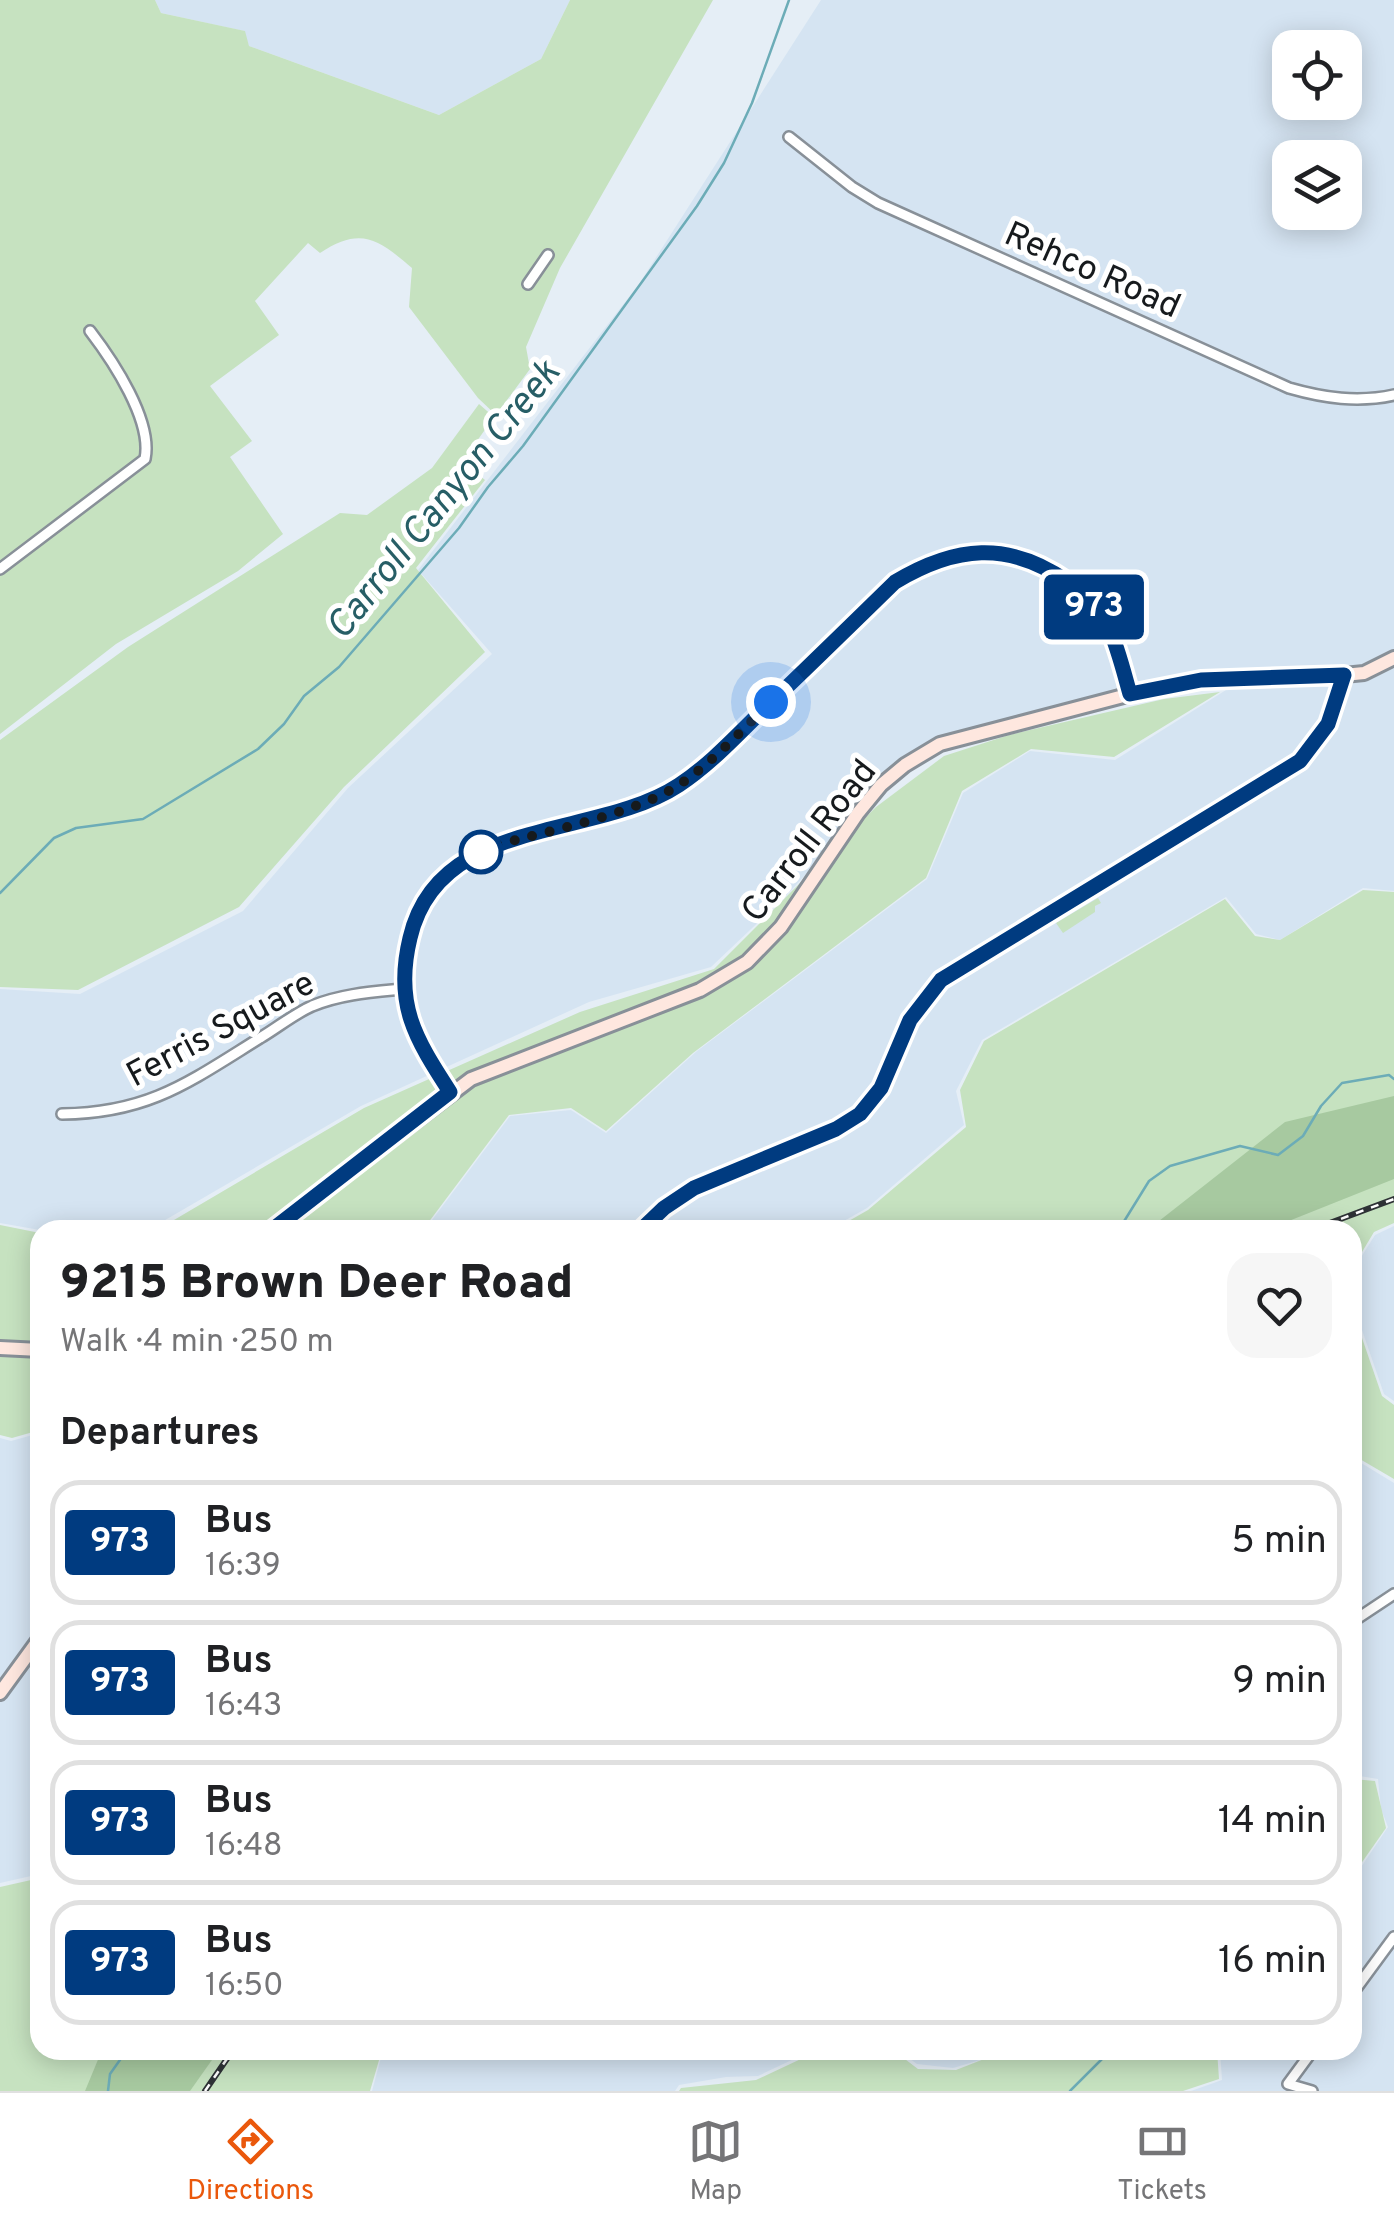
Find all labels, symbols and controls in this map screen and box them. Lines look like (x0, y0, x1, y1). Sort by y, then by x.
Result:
map controls (1272, 30, 1362, 230)
button: locate (1272, 30, 1362, 120)
button: layers (1272, 140, 1362, 230)
street label: Rehco Road (997, 213, 1187, 330)
water label: Carroll Canyon Creek (317, 351, 573, 651)
line badge: 973 (1036, 574, 1152, 640)
text: 973 (1064, 585, 1124, 629)
your location (746, 677, 796, 727)
street label: Carroll Road (733, 752, 888, 932)
unlabelled marker (460, 831, 502, 873)
street label: Ferris Square (120, 963, 323, 1099)
button: heart (1227, 1253, 1332, 1358)
text: 9215 Brown Deer Road (60, 1255, 573, 1315)
text: Walk · 4 min · 250 m (60, 1323, 334, 1363)
text: Departures (60, 1410, 260, 1459)
text: Bus (205, 1498, 272, 1547)
text: 5 min (1231, 1518, 1327, 1567)
text: 973 (90, 1520, 150, 1564)
text: 16:39 (205, 1547, 281, 1587)
text: Bus (205, 1638, 272, 1687)
text: 9 min (1232, 1658, 1327, 1707)
text: 973 (90, 1660, 150, 1704)
text: 16:43 (205, 1687, 282, 1727)
text: Bus (205, 1778, 272, 1827)
text: 14 min (1218, 1798, 1327, 1847)
text: 973 (90, 1800, 150, 1844)
text: 16:48 (205, 1827, 283, 1867)
text: Bus (205, 1918, 272, 1967)
text: 16 min (1218, 1938, 1327, 1987)
text: 973 (90, 1940, 150, 1984)
text: 16:50 (205, 1967, 284, 2007)
tab: Directions (187, 2114, 314, 2210)
tab: Map (688, 2114, 743, 2210)
tab: Tickets (1117, 2114, 1207, 2210)

